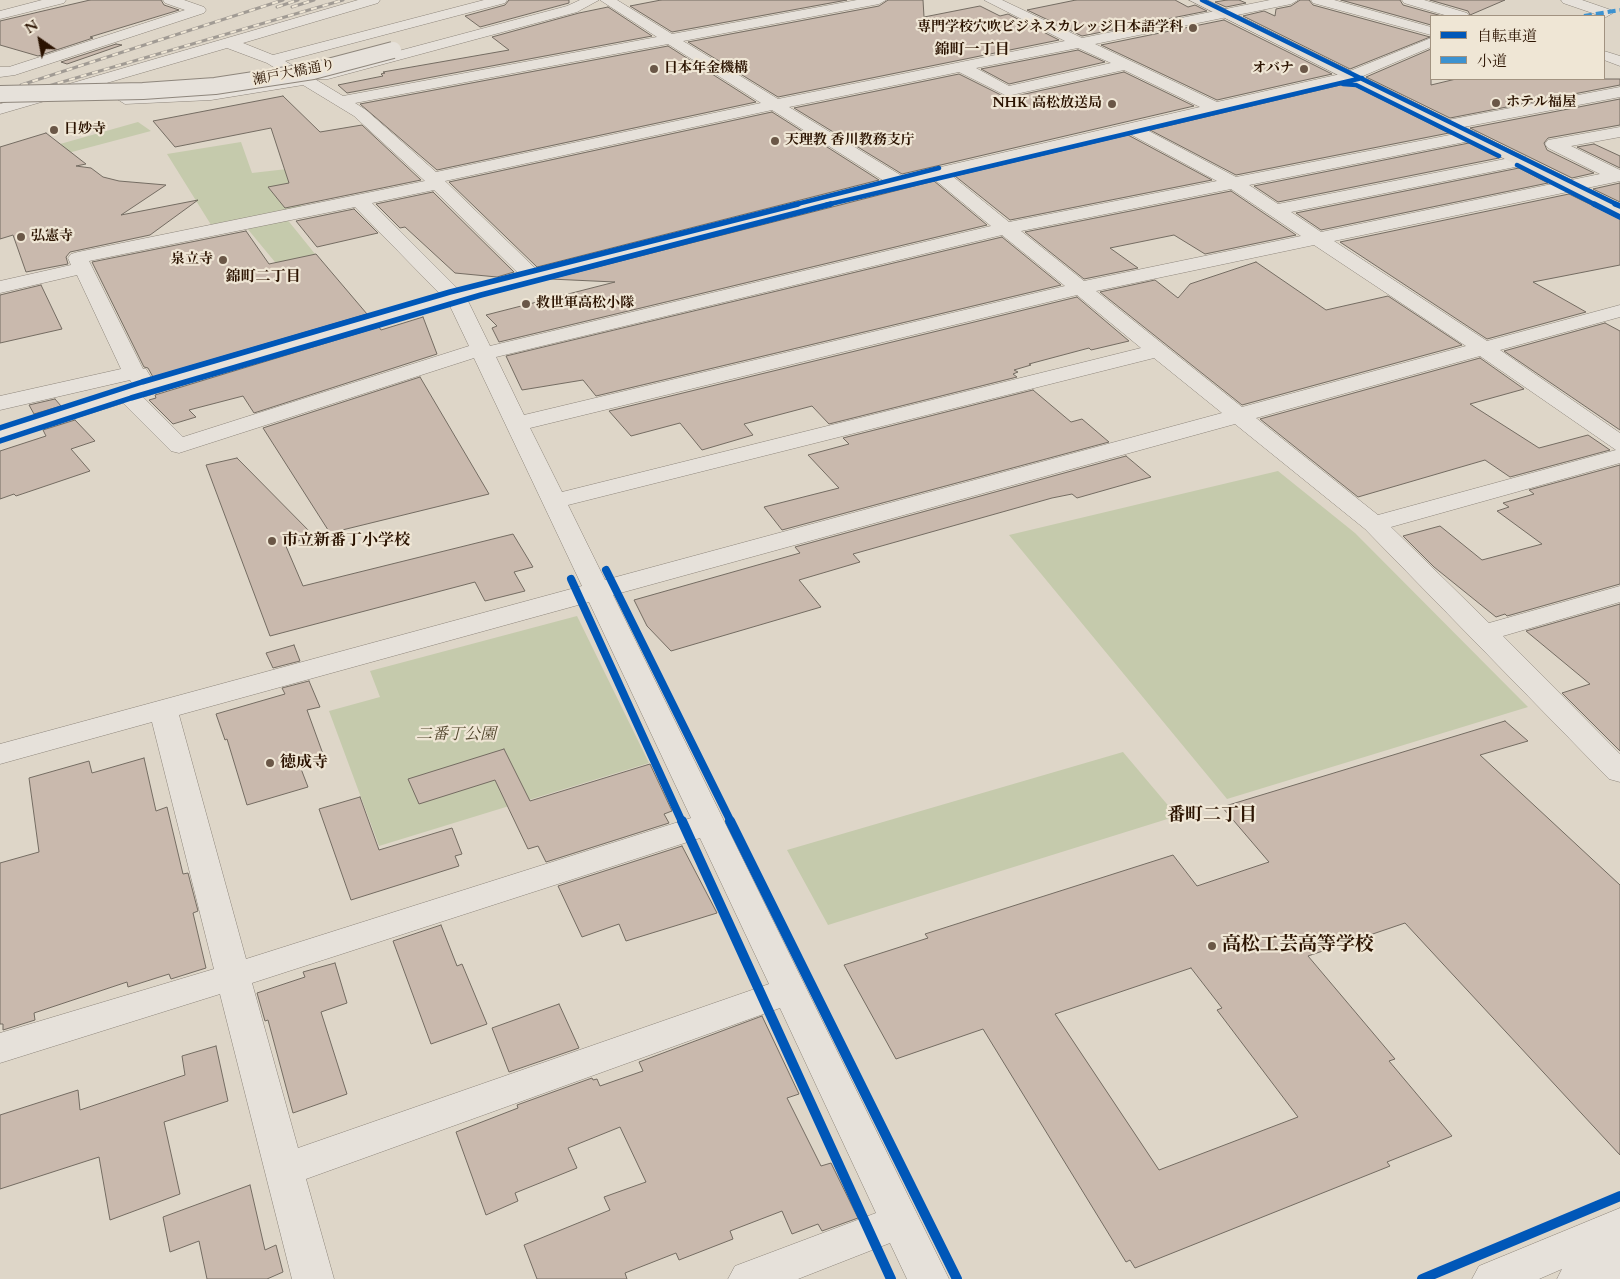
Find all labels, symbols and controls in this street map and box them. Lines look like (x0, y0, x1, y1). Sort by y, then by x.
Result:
north arrow (15, 15, 65, 65)
legend (1430, 15, 1605, 80)
text: N (21, 16, 42, 38)
place label: 専門学校穴吹ビジネスカレッジ日本語学科 (917, 20, 1183, 36)
marker: 専門学校穴吹ビジネスカレッジ日本語学科 (1187, 22, 1199, 34)
text: 自転車道 (1477, 26, 1537, 46)
district label: 錦町一丁目 (935, 42, 1009, 60)
text: 小道 (1477, 51, 1507, 71)
street label: 瀬戸大橋通り (251, 57, 337, 89)
place label: 日本年金機構 (664, 61, 748, 77)
place label: オバナ (1252, 61, 1294, 77)
marker: 日本年金機構 (648, 63, 660, 75)
marker: オバナ (1298, 63, 1310, 75)
place label: ホテル福屋 (1506, 95, 1576, 111)
place label: NHK 高松放送局 (992, 96, 1102, 112)
marker: ホテル福屋 (1490, 97, 1502, 109)
marker: NHK 高松放送局 (1106, 98, 1118, 110)
place label: 日妙寺 (64, 122, 106, 138)
marker: 日妙寺 (48, 124, 60, 136)
place label: 天理教 香川教務支庁 (785, 133, 915, 149)
marker: 天理教 香川教務支庁 (769, 135, 781, 147)
place label: 弘憲寺 (31, 229, 73, 245)
marker: 弘憲寺 (15, 231, 27, 243)
place label: 泉立寺 (171, 252, 213, 268)
marker: 泉立寺 (217, 254, 229, 266)
district label: 錦町二丁目 (226, 269, 300, 287)
place label: 救世軍高松小隊 (536, 296, 634, 312)
marker: 救世軍高松小隊 (520, 298, 532, 310)
place label: 市立新番丁小学校 (282, 531, 410, 551)
marker: 市立新番丁小学校 (266, 535, 278, 547)
park label: 二番丁公園 (416, 725, 496, 745)
place label: 徳成寺 (280, 753, 328, 773)
marker: 徳成寺 (264, 757, 276, 769)
district label: 番町二丁目 (1167, 805, 1257, 827)
place label: 高松工芸高等学校 (1222, 935, 1374, 957)
marker: 高松工芸高等学校 (1206, 940, 1218, 952)

